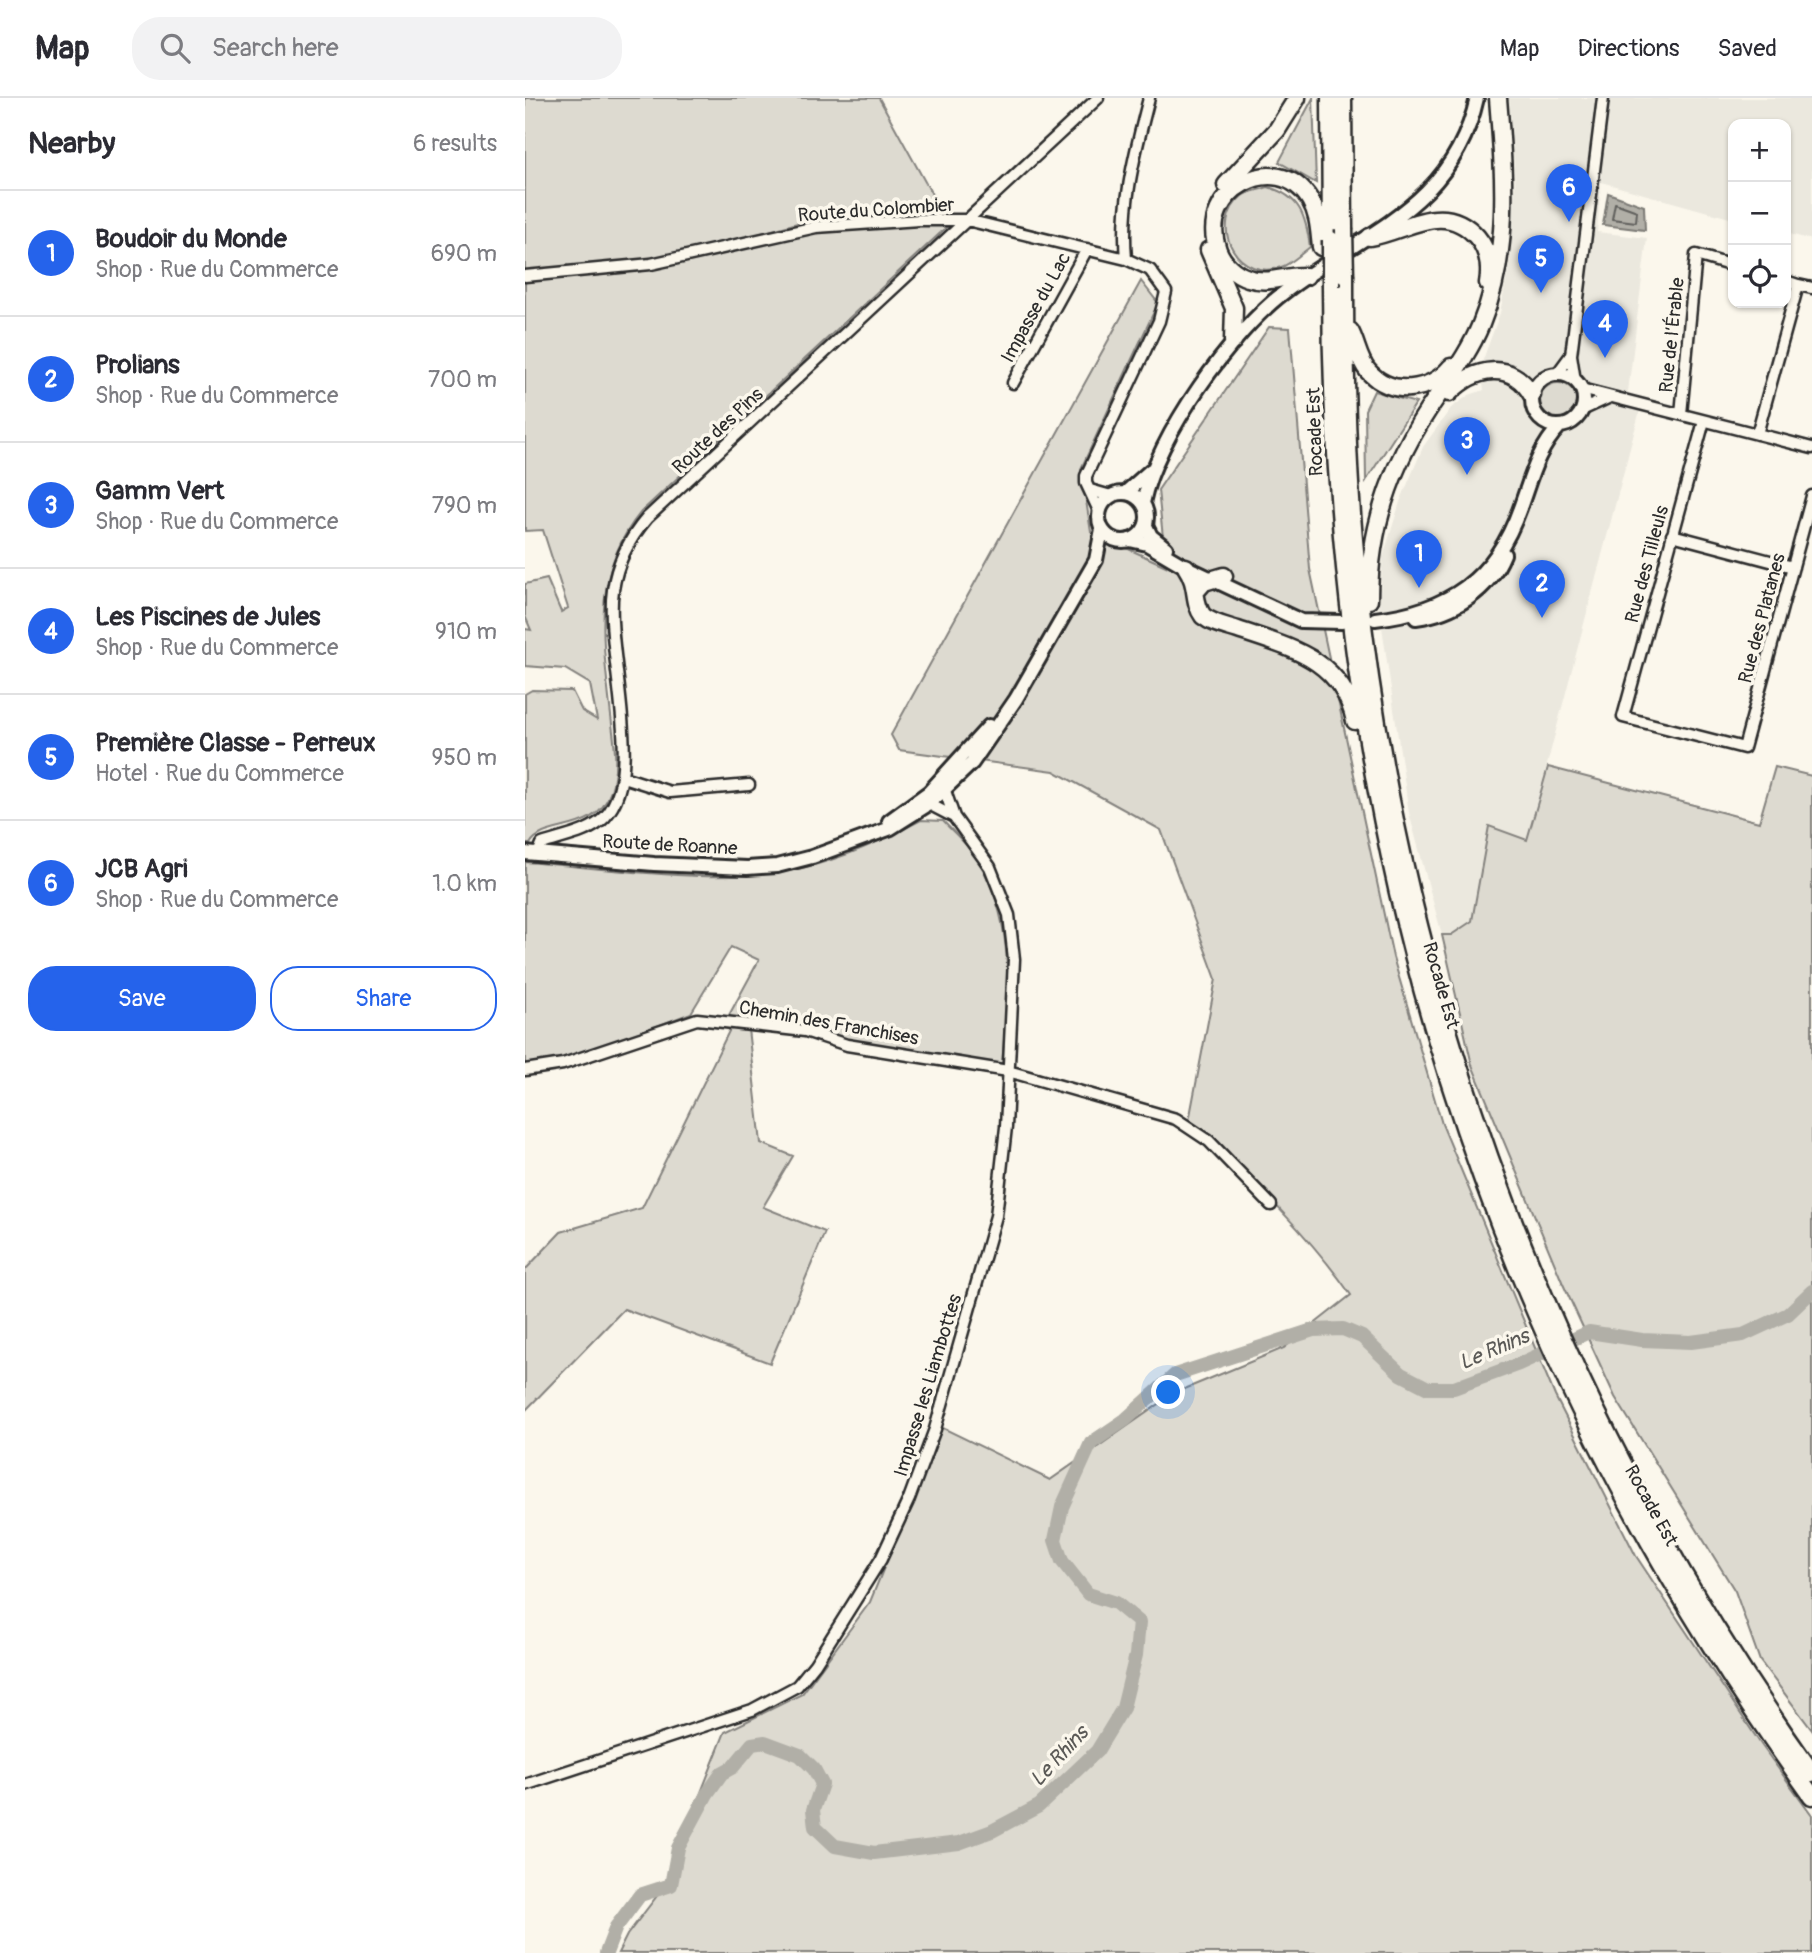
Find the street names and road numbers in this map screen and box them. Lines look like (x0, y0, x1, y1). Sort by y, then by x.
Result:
street label: Route du Colombier (797, 193, 955, 227)
street label: Impasse du Lac (996, 248, 1076, 367)
street label: Rue de l’Érable (1654, 276, 1690, 394)
street label: Route des Pins (667, 382, 769, 479)
street label: Rocade Est (1301, 387, 1329, 477)
street label: Rue des Tilleuls (1620, 503, 1674, 626)
street label: Rue des Platanes (1733, 550, 1791, 686)
street label: Route de Roanne (602, 829, 739, 861)
street label: Rocade Est (1417, 939, 1465, 1032)
street label: Chemin des Franchises (737, 995, 921, 1051)
street label: Impasse les Liambottes (889, 1291, 967, 1479)
street label: Rocade Est (1619, 1461, 1683, 1550)

